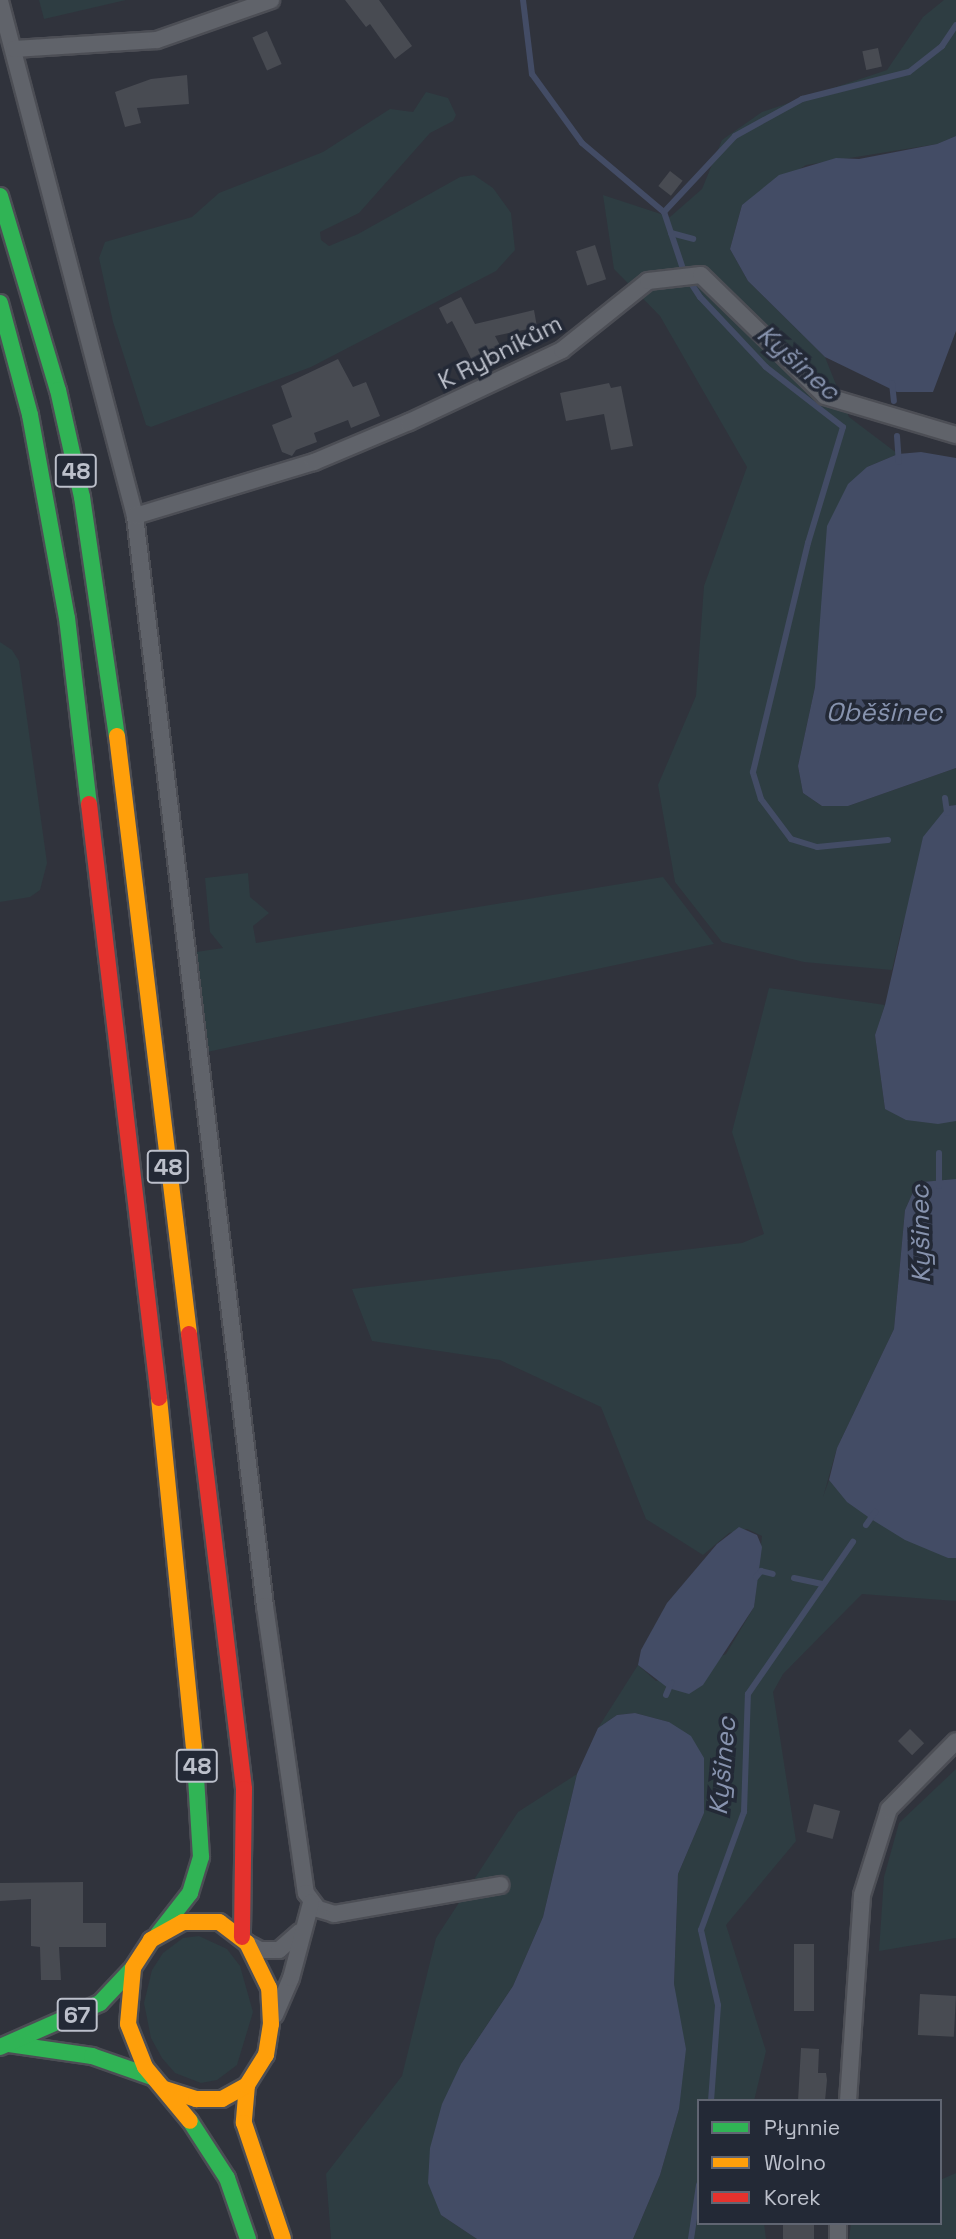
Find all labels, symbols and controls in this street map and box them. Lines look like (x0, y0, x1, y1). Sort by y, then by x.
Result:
street label: K Rybníkům (433, 309, 567, 395)
water label: Kyšinec (751, 319, 845, 407)
road number: 48 (53, 452, 99, 491)
water label: Oběšinec (826, 697, 942, 729)
road number: 48 (145, 1148, 191, 1186)
water label: Kyšinec (905, 1185, 937, 1283)
water label: Kyšinec (703, 1716, 743, 1816)
road number: 48 (174, 1746, 220, 1786)
road number: 67 (56, 1996, 98, 2034)
legend (697, 2099, 942, 2225)
text: Płynnie (764, 2114, 840, 2141)
text: Wolno (764, 2149, 826, 2176)
text: Korek (764, 2184, 821, 2211)

